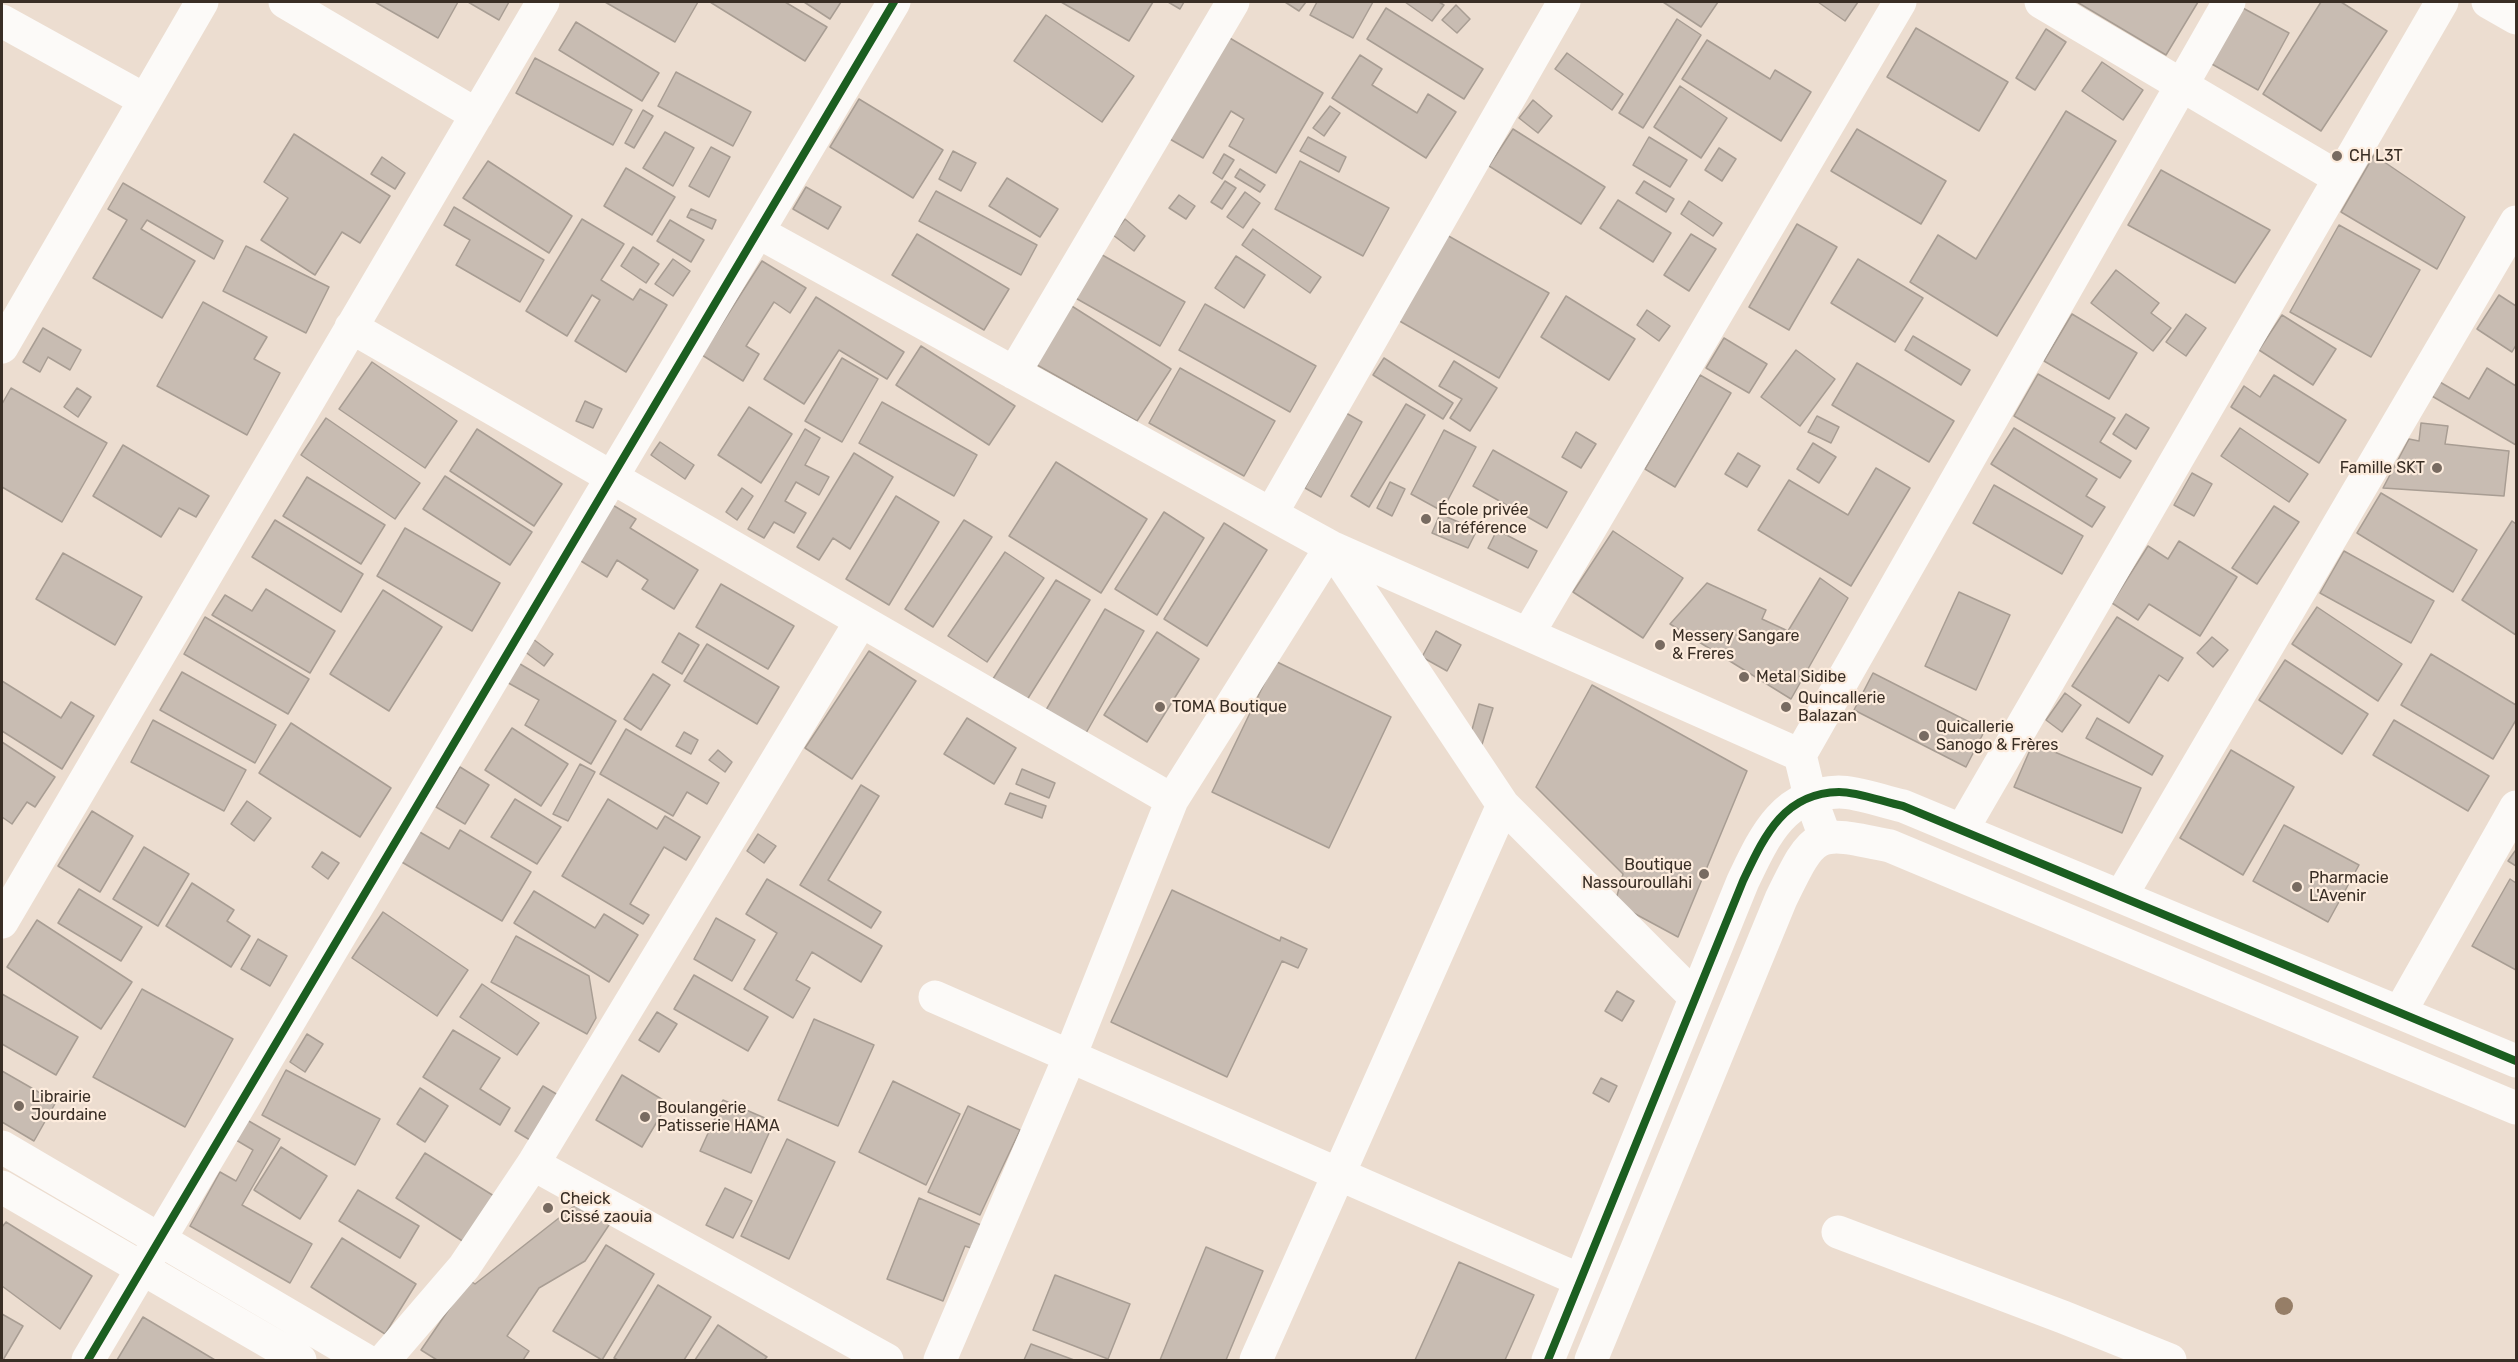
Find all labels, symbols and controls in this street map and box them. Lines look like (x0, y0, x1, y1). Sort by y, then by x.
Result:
place label: CH L3T (2349, 146, 2403, 166)
marker: CH L3T (2330, 149, 2344, 163)
place label: Famille SKT (2340, 458, 2425, 478)
marker: Famille SKT (2430, 461, 2444, 475)
place label: École privée la référence (1438, 500, 1528, 538)
marker: École privée la référence (1419, 512, 1433, 526)
place label: Messery Sangare & Freres (1672, 626, 1800, 664)
marker: Messery Sangare & Freres (1653, 638, 1667, 652)
place label: Metal Sidibe (1756, 667, 1846, 687)
marker: Metal Sidibe (1737, 670, 1751, 684)
place label: Quincallerie Balazan (1798, 688, 1885, 726)
place label: TOMA Boutique (1172, 697, 1287, 717)
marker: TOMA Boutique (1153, 700, 1167, 714)
marker: Quincallerie Balazan (1779, 700, 1793, 714)
place label: Quicallerie Sanogo & Frères (1936, 717, 2058, 755)
marker: Quicallerie Sanogo & Frères (1917, 729, 1931, 743)
place label: Boutique Nassouroullahi (1582, 855, 1692, 893)
marker: Boutique Nassouroullahi (1697, 867, 1711, 881)
place label: Pharmacie L'Avenir (2309, 868, 2389, 906)
marker: Pharmacie L'Avenir (2290, 880, 2304, 894)
place label: Librairie Jourdaine (31, 1087, 107, 1125)
place label: Boulangerie Patisserie HAMA (657, 1098, 780, 1136)
marker: Librairie Jourdaine (12, 1099, 26, 1113)
marker: Boulangerie Patisserie HAMA (638, 1110, 652, 1124)
place label: Cheick Cissé zaouia (560, 1189, 652, 1227)
marker: Cheick Cissé zaouia (541, 1201, 555, 1215)

